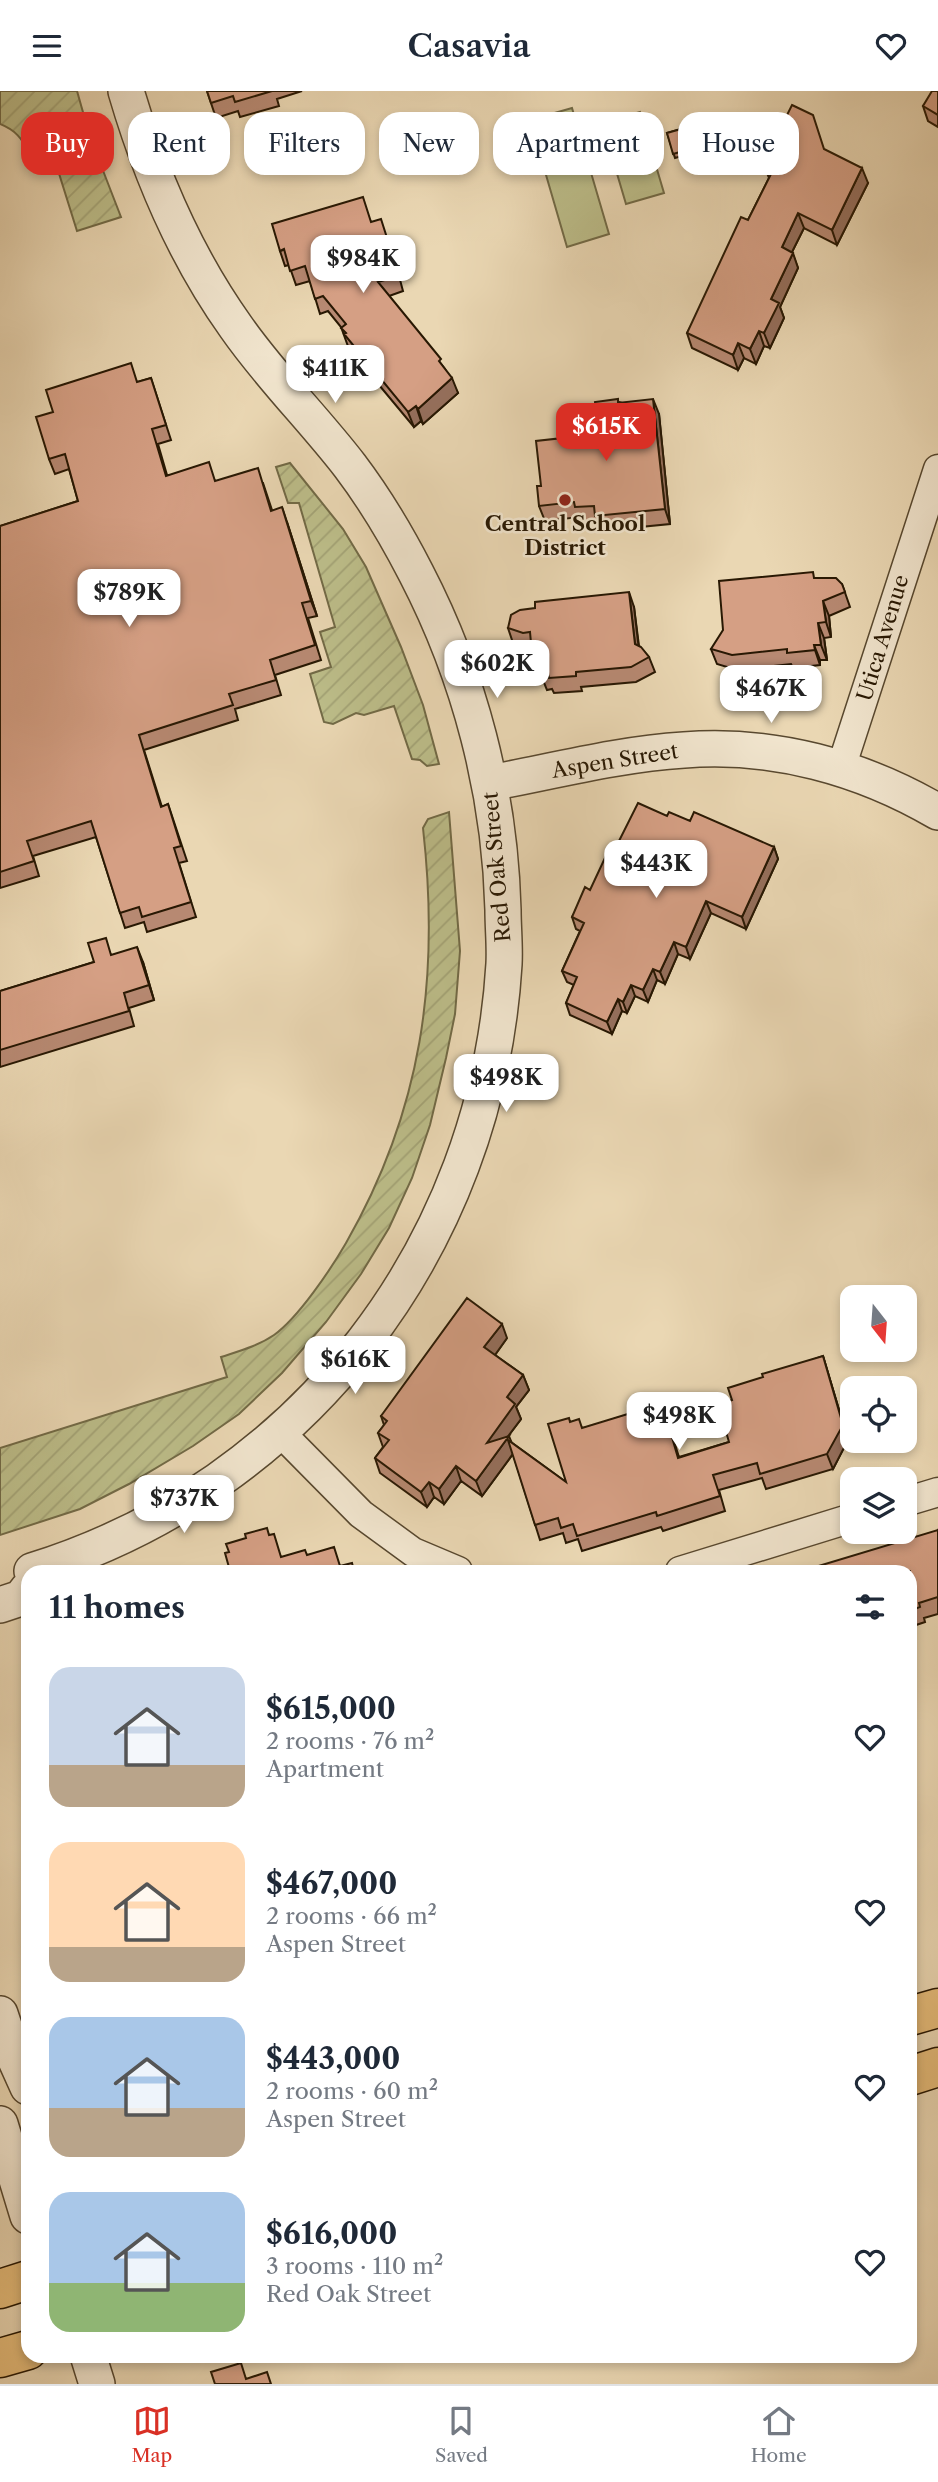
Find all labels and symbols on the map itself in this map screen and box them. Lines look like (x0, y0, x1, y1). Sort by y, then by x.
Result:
pin: $984K (314, 235, 412, 295)
pin: $411K (286, 345, 384, 405)
pin: $615K (557, 403, 655, 463)
marker: Central School District (557, 492, 573, 508)
place label: Central School District (485, 511, 645, 560)
pin: $789K (80, 569, 178, 629)
street label: Utica Avenue (851, 572, 914, 704)
pin: $602K (448, 641, 546, 700)
pin: $467K (722, 665, 820, 725)
street label: Aspen Street (549, 738, 680, 783)
street label: Red Oak Street (477, 790, 516, 943)
pin: $443K (607, 841, 705, 900)
pin: $498K (457, 1055, 555, 1114)
north arrow (840, 1285, 917, 1361)
pin: $616K (306, 1337, 404, 1396)
pin: $498K (630, 1393, 728, 1452)
pin: $737K (135, 1475, 233, 1535)

